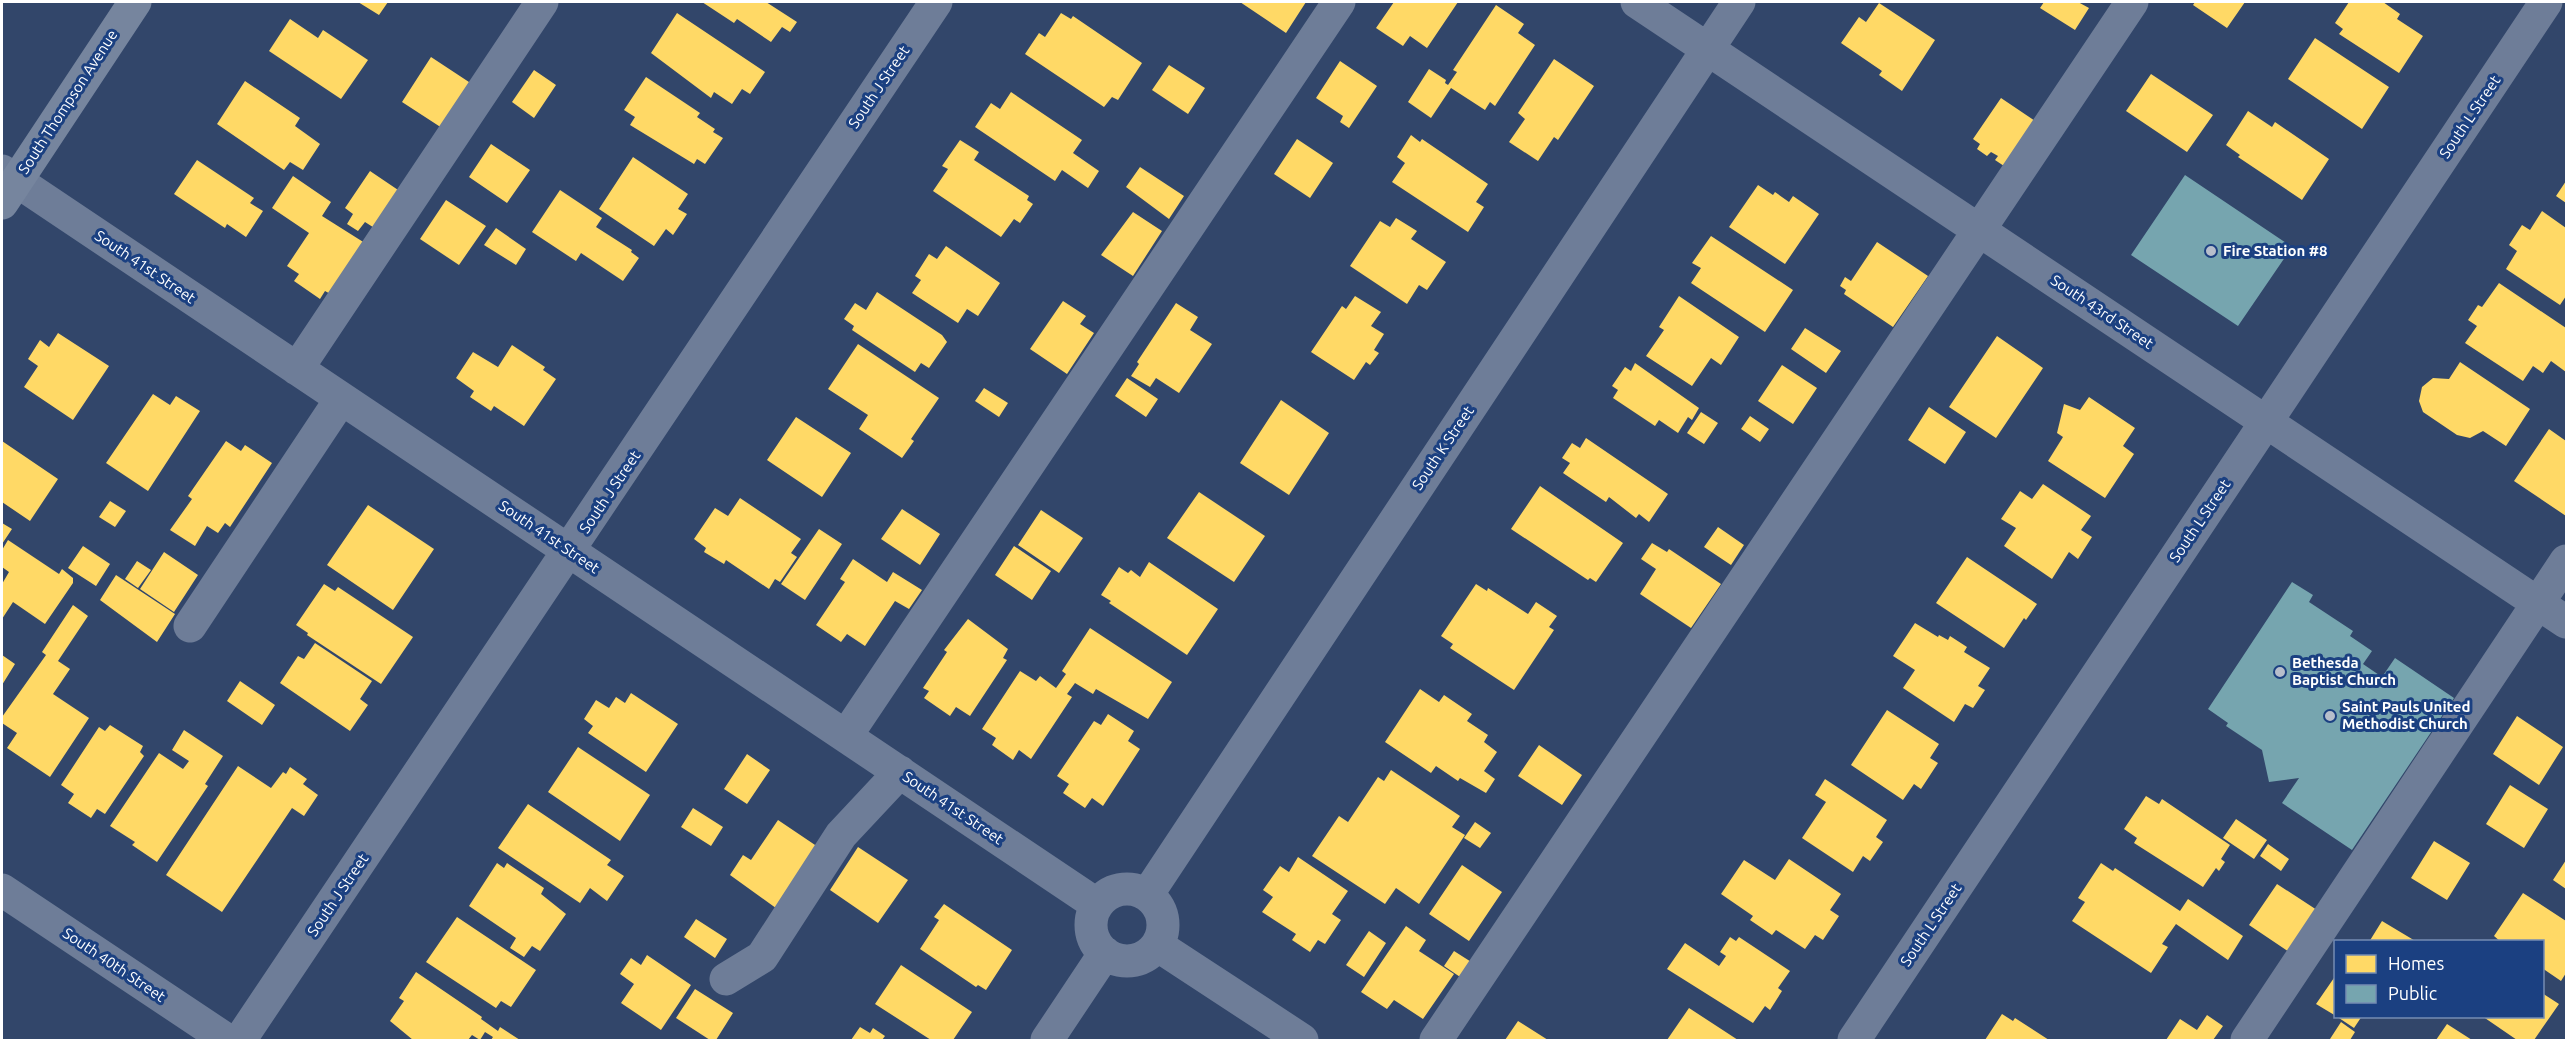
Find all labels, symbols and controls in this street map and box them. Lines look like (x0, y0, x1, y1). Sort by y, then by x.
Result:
street label: South Thompson Avenue (15, 27, 121, 177)
street label: South J Street (845, 42, 912, 131)
street label: South L Street (2436, 72, 2504, 161)
street label: South 41st Street (92, 227, 199, 307)
place label: Fire Station #8 (2223, 242, 2328, 259)
marker: Fire Station #8 (2204, 244, 2218, 258)
street label: South 43rd Street (2048, 271, 2157, 352)
street label: South K Street (1408, 402, 1477, 493)
street label: South J Street (576, 447, 643, 536)
street label: South L Street (2166, 476, 2234, 565)
street label: South 41st Street (496, 497, 603, 577)
place label: Bethesda Baptist Church (2292, 654, 2396, 688)
marker: Bethesda Baptist Church (2273, 665, 2287, 679)
place label: Saint Pauls United Methodist Church (2342, 698, 2470, 732)
marker: Saint Pauls United Methodist Church (2323, 709, 2337, 723)
street label: South 41st Street (900, 768, 1007, 848)
street label: South J Street (304, 850, 371, 939)
street label: South L Street (1897, 880, 1965, 969)
street label: South 40th Street (60, 924, 169, 1005)
legend (2334, 940, 2544, 1018)
text: Homes (2388, 953, 2445, 973)
text: Public (2388, 983, 2437, 1003)

